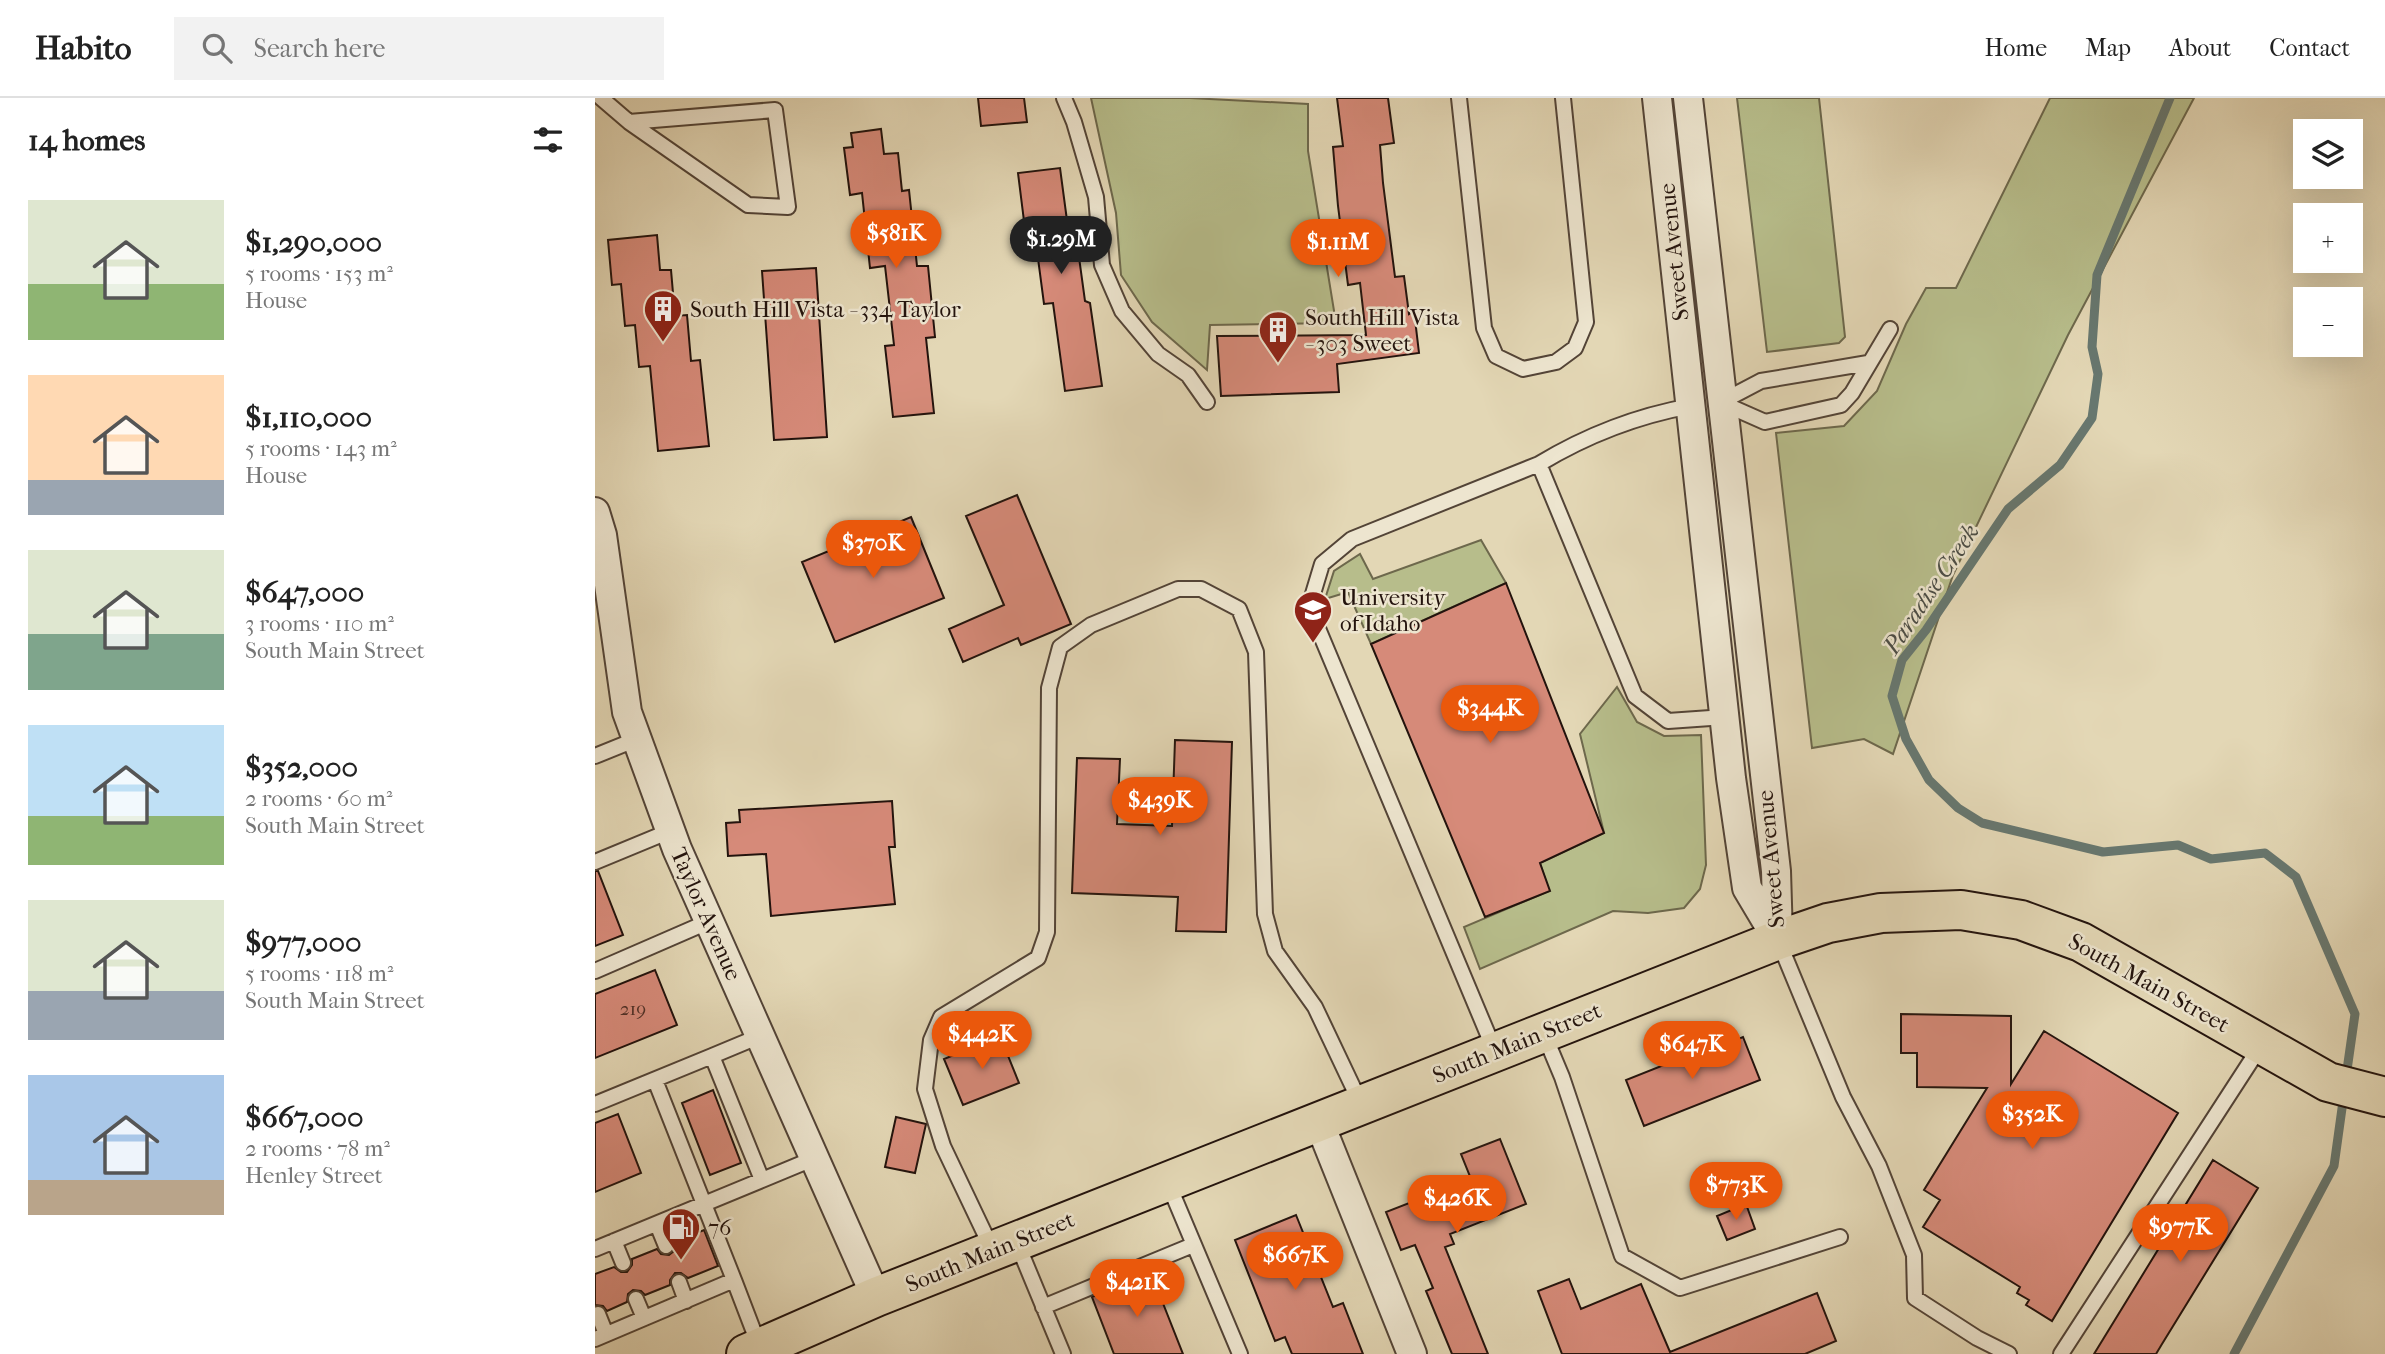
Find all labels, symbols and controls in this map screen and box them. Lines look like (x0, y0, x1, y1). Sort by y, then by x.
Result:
search box (174, 17, 664, 80)
text: Habito (35, 29, 132, 68)
icon: search (198, 29, 236, 67)
text: Search here (254, 33, 385, 64)
text: Home (1985, 34, 2047, 62)
text: Map (2085, 34, 2131, 62)
text: About (2169, 34, 2231, 62)
text: Contact (2269, 34, 2350, 62)
map controls (2293, 119, 2363, 357)
button: layers (2293, 119, 2363, 189)
icon: filters (529, 121, 567, 159)
text: 14 homes (28, 123, 145, 158)
street label: Sweet Avenue (1653, 182, 1695, 322)
button: + (2293, 203, 2363, 273)
pin: $581K (847, 211, 945, 270)
pin: $1.29M (1004, 216, 1118, 276)
text: $581K (866, 219, 926, 246)
pin: $1.11M (1281, 220, 1395, 279)
text: $1,290,000 (245, 225, 382, 260)
text: $1.29M (1026, 225, 1096, 252)
icon: home (84, 228, 168, 312)
text: $1.11M (1307, 228, 1369, 255)
text: 5 rooms · 153 m² (245, 260, 393, 287)
text: House (245, 287, 307, 314)
button: − (2293, 287, 2363, 357)
building icon: South Hill Vista - 334 Taylor (642, 288, 684, 343)
place label: South Hill Vista - 334 Taylor (690, 296, 961, 323)
place label: South Hill Vista - 303 Sweet (1305, 304, 1459, 357)
building icon: South Hill Vista - 303 Sweet (1257, 309, 1299, 364)
text: $1,110,000 (245, 400, 372, 435)
icon: home (84, 403, 168, 487)
text: 5 rooms · 143 m² (245, 435, 397, 462)
text: House (245, 462, 307, 489)
water label: Paradise Creek (1877, 519, 1985, 660)
pin: $370K (824, 520, 922, 580)
text: $370K (842, 529, 904, 556)
text: $647,000 (245, 575, 364, 610)
icon: home (84, 578, 168, 662)
place label: University of Idaho (1340, 584, 1446, 637)
school or university icon: University of Idaho (1292, 589, 1334, 644)
text: 3 rooms · 110 m² (245, 610, 394, 637)
text: South Main Street (245, 637, 425, 664)
pin: $344K (1441, 686, 1539, 745)
text: $344K (1457, 694, 1523, 721)
text: $352,000 (245, 750, 358, 785)
icon: home (84, 753, 168, 837)
pin: $439K (1111, 778, 1209, 837)
text: 2 rooms · 60 m² (245, 785, 392, 812)
text: $439K (1128, 786, 1192, 813)
street label: Sweet Avenue (1752, 789, 1790, 929)
text: South Main Street (245, 812, 425, 839)
street label: Taylor Avenue (665, 843, 747, 985)
text: $977,000 (245, 925, 362, 960)
icon: home (84, 928, 168, 1012)
street label: South Main Street (2064, 928, 2234, 1038)
text: 5 rooms · 118 m² (245, 960, 393, 987)
text: South Main Street (245, 987, 425, 1014)
street label: South Main Street (1429, 997, 1605, 1089)
house number: 219 (620, 998, 646, 1020)
pin: $442K (933, 1012, 1031, 1071)
text: $442K (948, 1020, 1016, 1047)
pin: $647K (1643, 1021, 1741, 1081)
text: $647K (1659, 1030, 1725, 1057)
pin: $352K (1983, 1091, 2081, 1151)
text: $667,000 (245, 1100, 364, 1135)
text: $352K (2002, 1100, 2062, 1127)
icon: home (84, 1103, 168, 1187)
text: 2 rooms · 78 m² (245, 1135, 390, 1162)
text: Henley Street (245, 1162, 383, 1189)
pin: $773K (1687, 1162, 1785, 1222)
text: $773K (1705, 1171, 1767, 1198)
pin: $426K (1408, 1176, 1506, 1235)
text: $426K (1423, 1184, 1491, 1211)
pin: $977K (2131, 1204, 2229, 1264)
fuel station icon: 76 (660, 1206, 702, 1261)
street label: South Main Street (902, 1206, 1078, 1298)
text: $977K (2148, 1213, 2212, 1240)
place label: 76 (708, 1214, 732, 1241)
pin: $667K (1246, 1232, 1344, 1292)
text: $667K (1262, 1241, 1328, 1268)
pin: $421K (1088, 1260, 1186, 1319)
text: $421K (1106, 1268, 1169, 1295)

